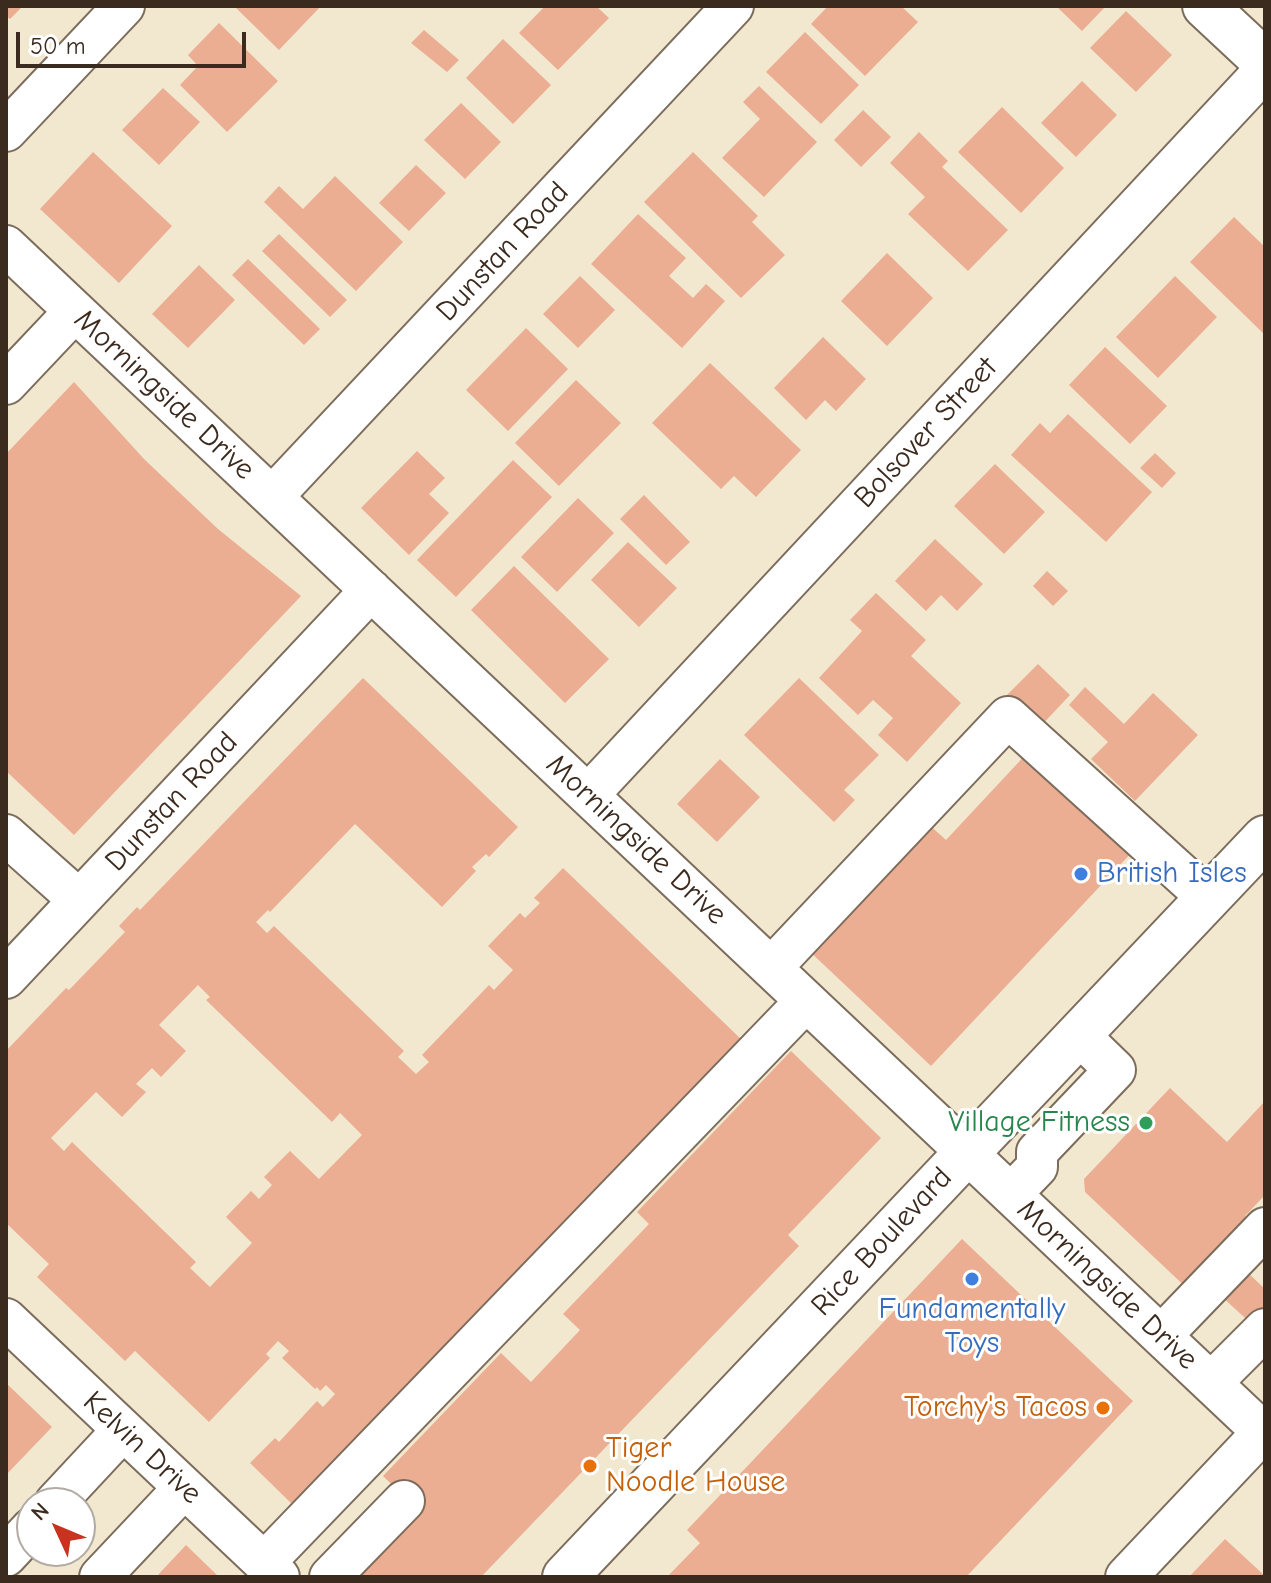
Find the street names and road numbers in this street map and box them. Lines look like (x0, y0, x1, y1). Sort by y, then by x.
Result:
street label: Dunstan Road (429, 175, 577, 329)
street label: Morningside Drive (66, 302, 262, 488)
street label: Bolsover Street (847, 350, 1005, 516)
street label: Dunstan Road (98, 725, 246, 879)
street label: Morningside Drive (538, 747, 734, 933)
street label: Rice Boulevard (804, 1160, 960, 1324)
street label: Morningside Drive (1009, 1192, 1205, 1378)
street label: Kelvin Drive (75, 1384, 209, 1512)

